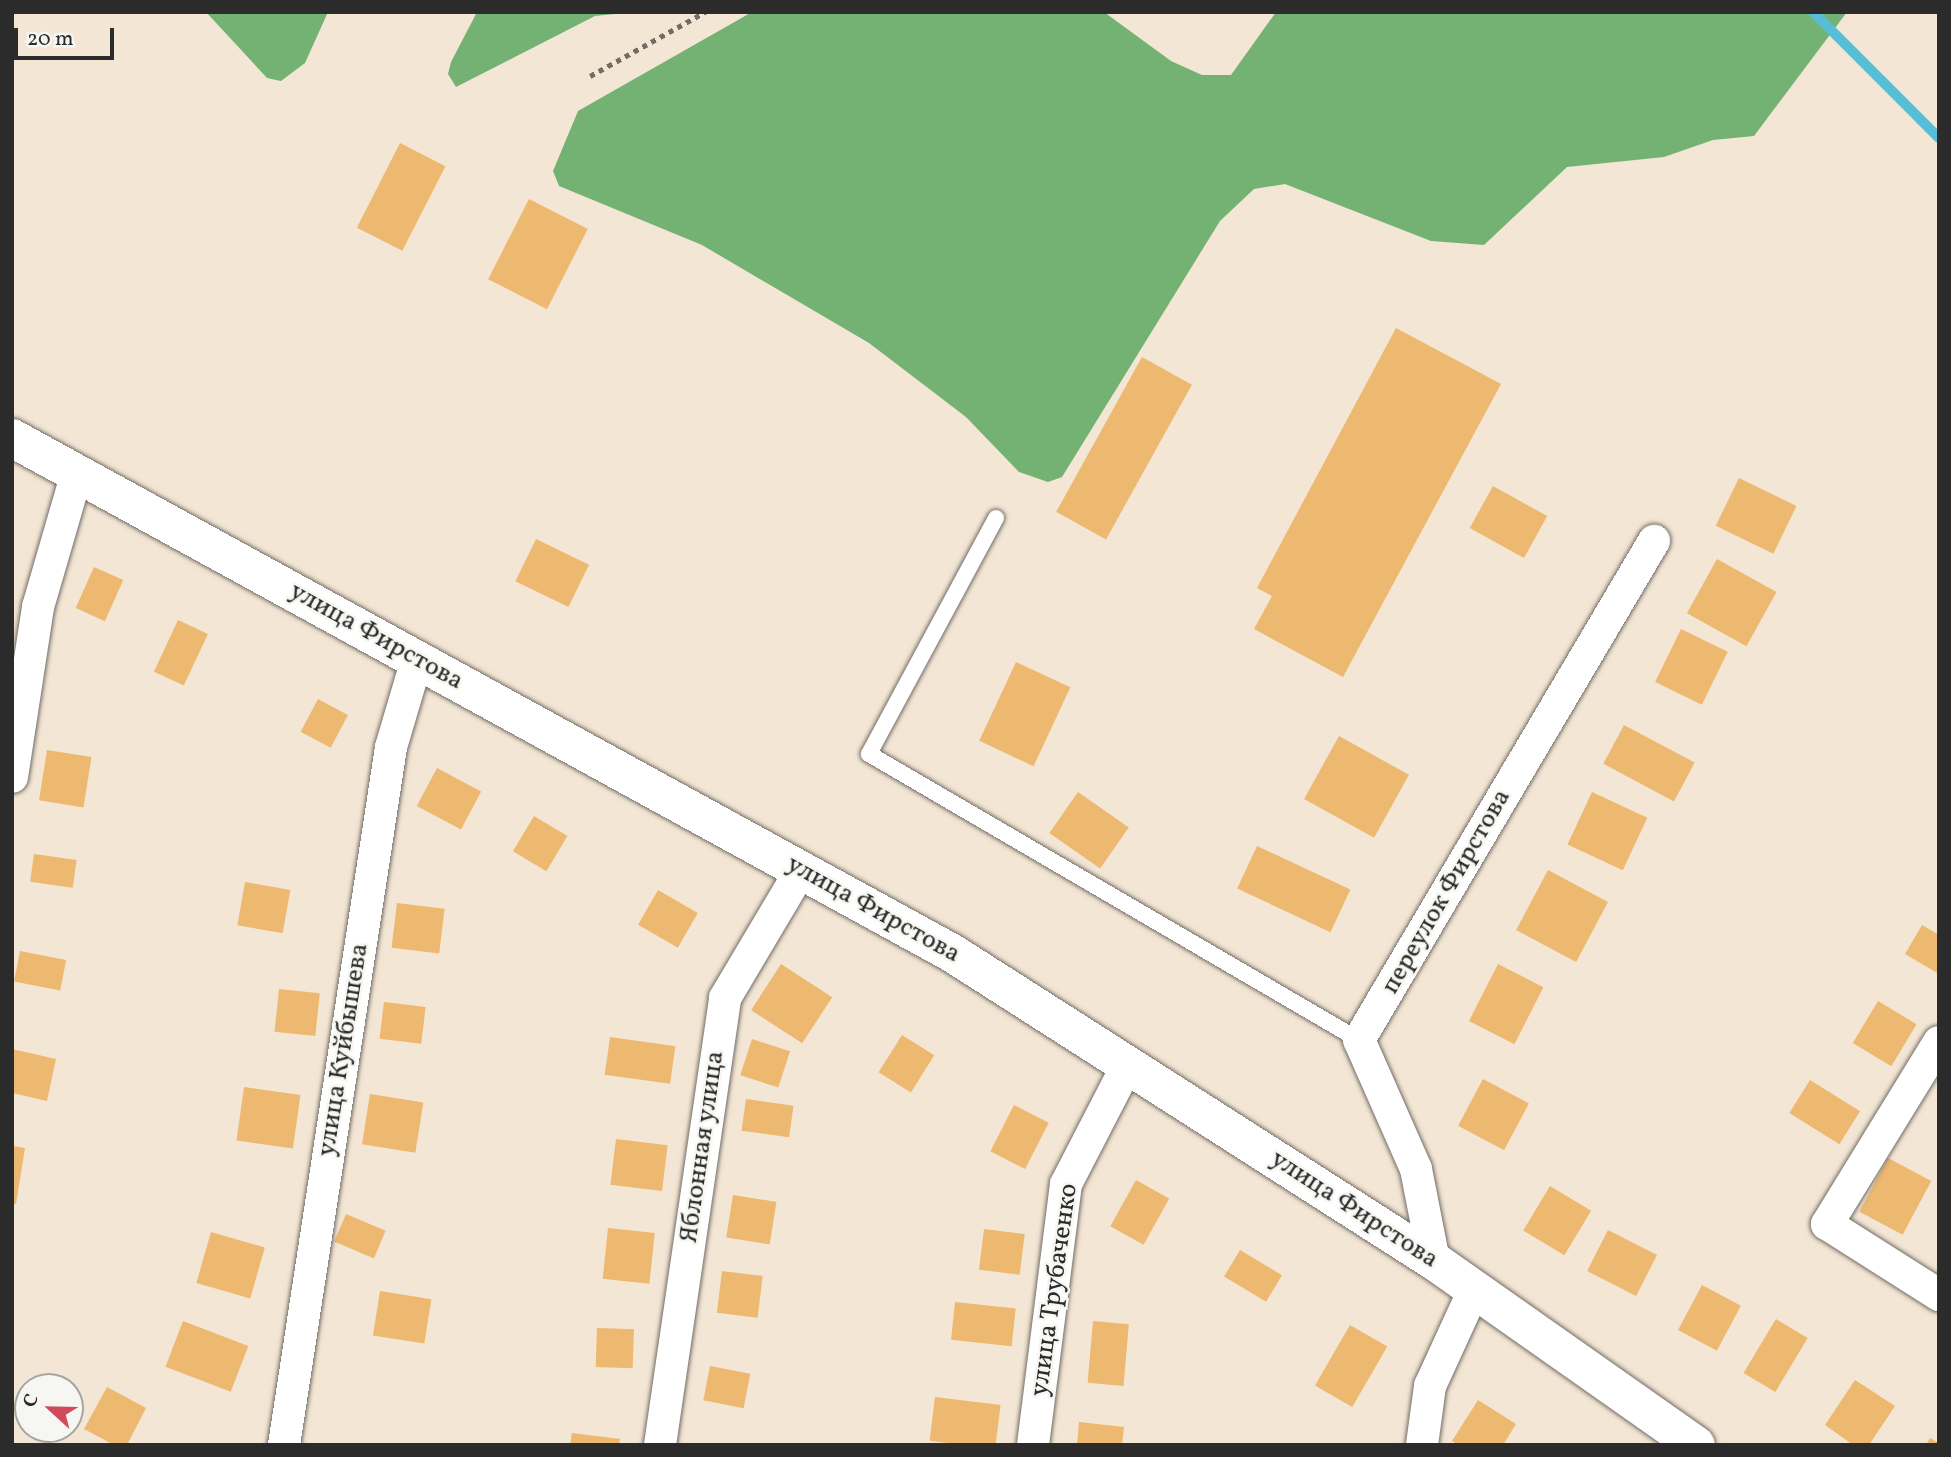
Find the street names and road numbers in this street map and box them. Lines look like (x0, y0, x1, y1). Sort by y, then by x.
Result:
street label: улица Фирстова (284, 576, 468, 698)
street label: переулок Фирстова (1376, 784, 1518, 1000)
street label: улица Фирстова (781, 849, 965, 971)
street label: улица Куйбышева (312, 941, 376, 1159)
street label: Яблонная улица (674, 1049, 732, 1245)
street label: улица Фирстова (1264, 1144, 1444, 1276)
street label: улица Трубаченко (1025, 1181, 1085, 1399)

